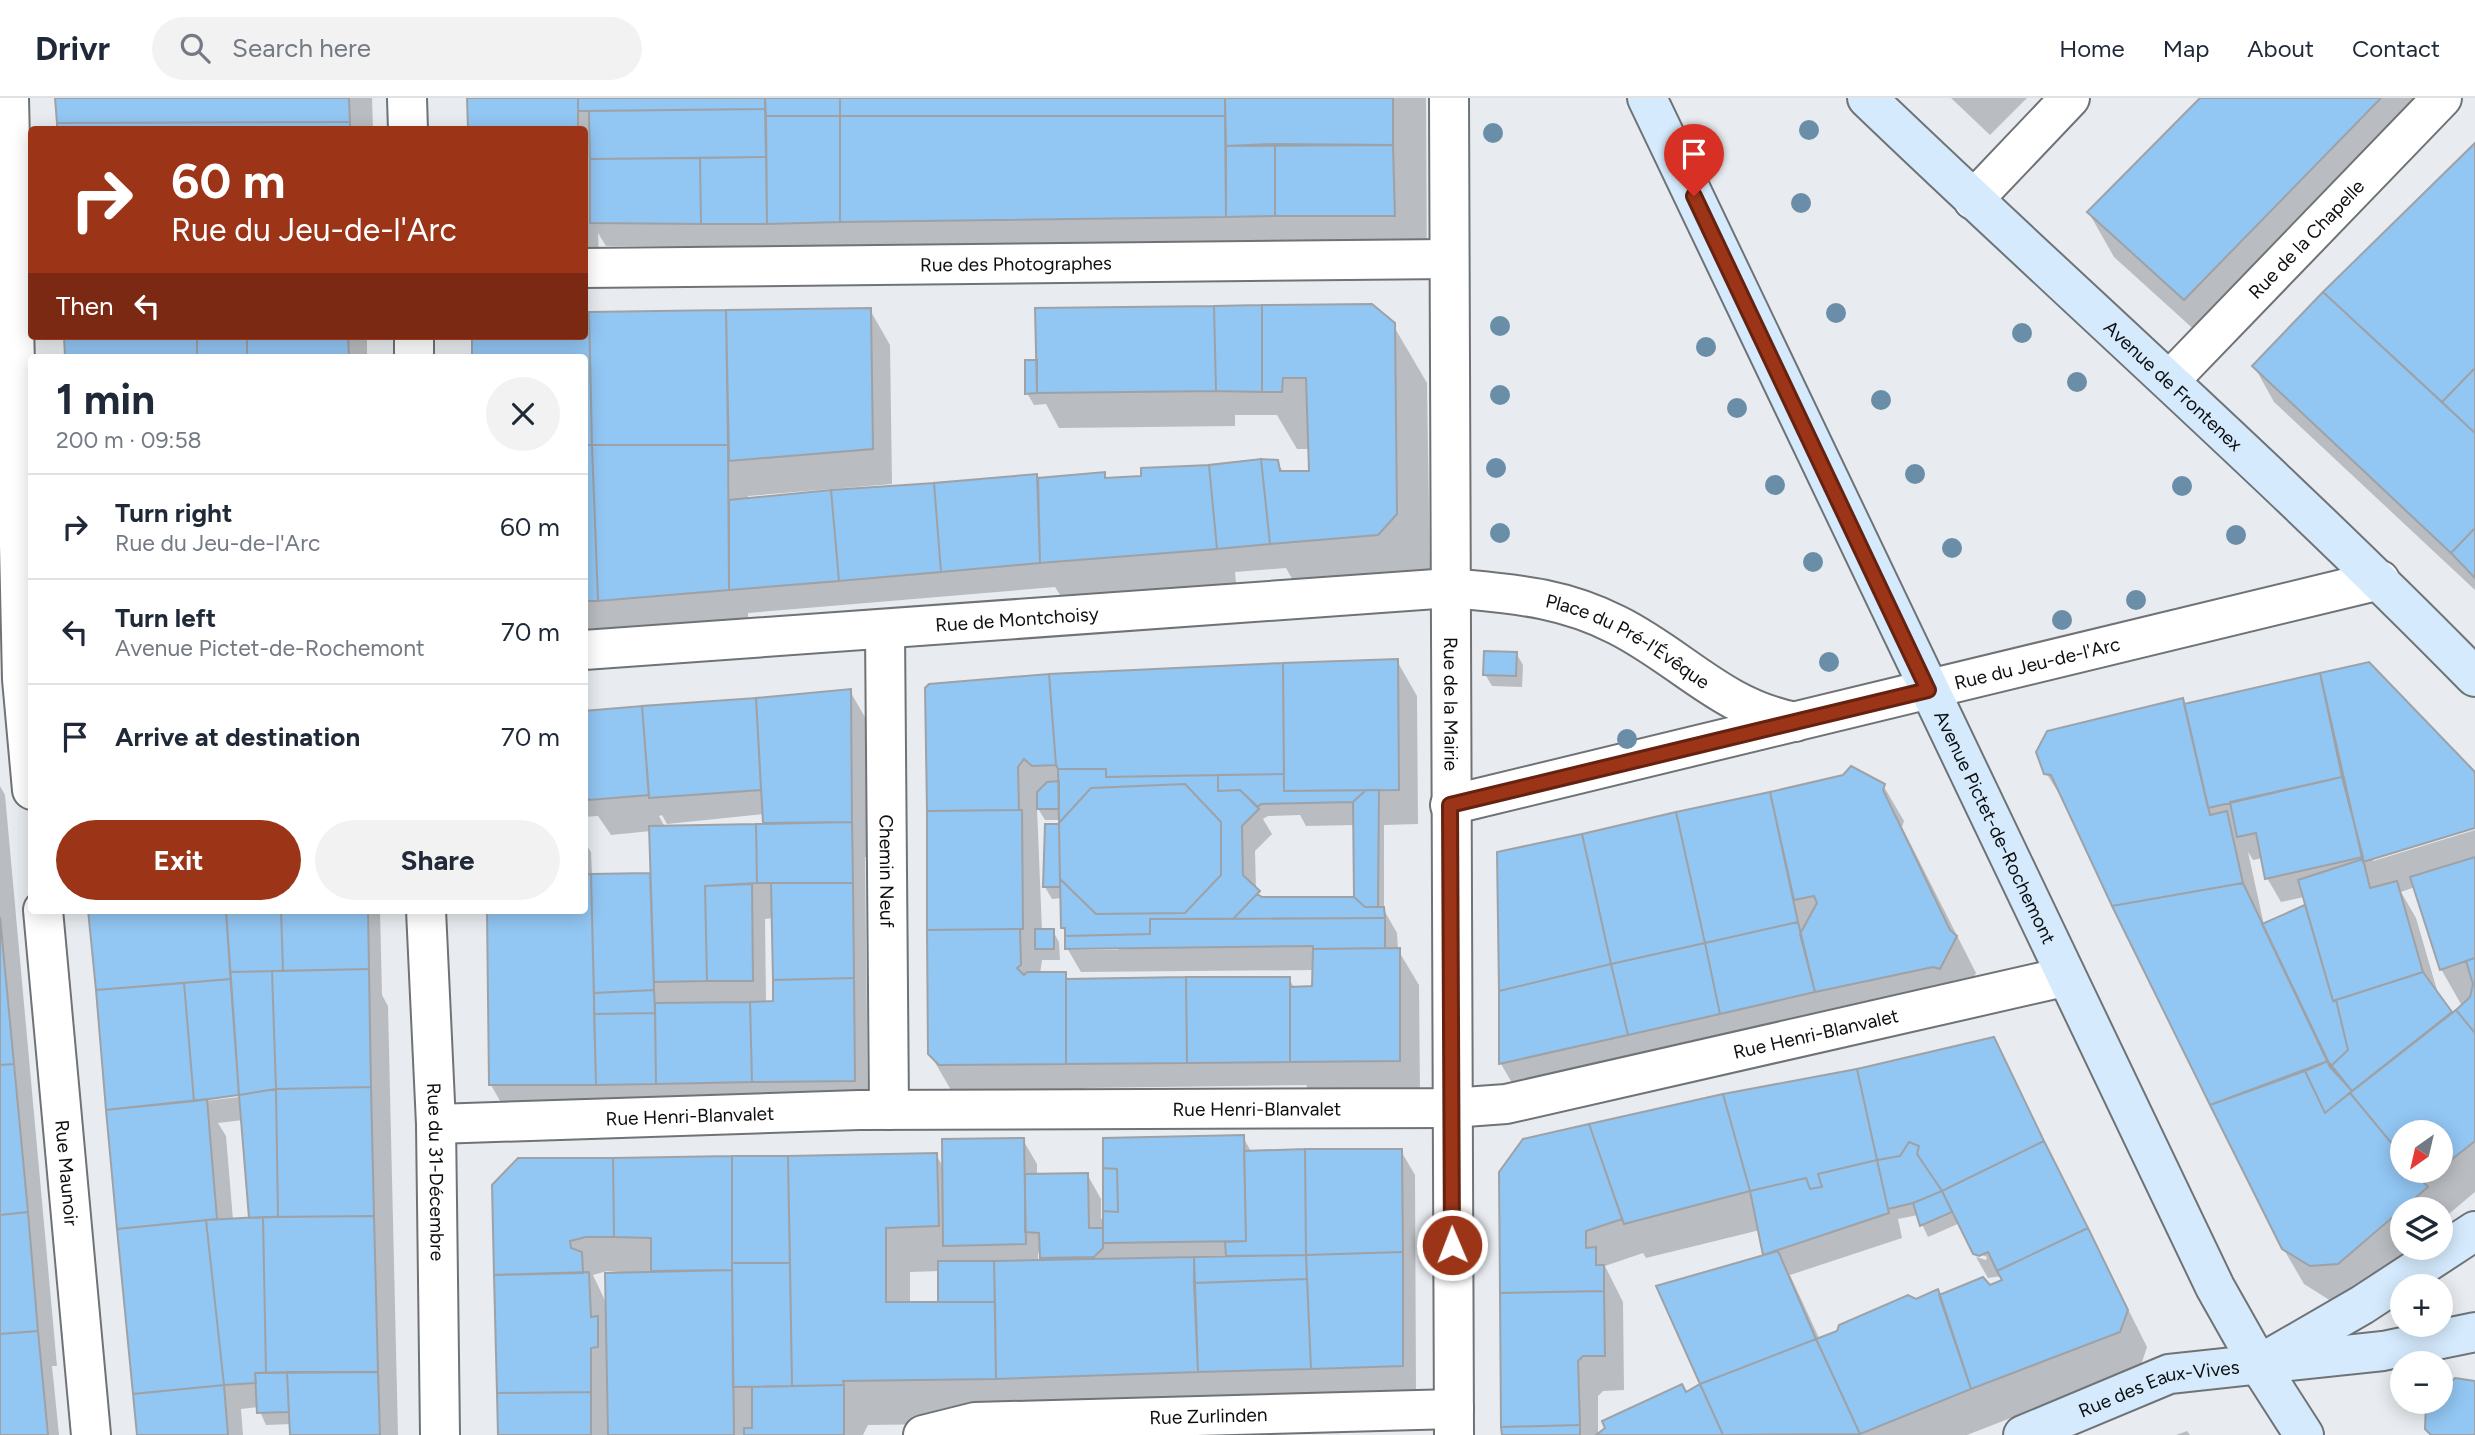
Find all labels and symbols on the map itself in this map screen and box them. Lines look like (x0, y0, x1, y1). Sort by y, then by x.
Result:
pin (1664, 124, 1724, 196)
street label: Rue de la Chapelle (2243, 175, 2369, 303)
street label: Rue des Photographes (920, 251, 1112, 276)
street label: Avenue de Frontenex (2099, 315, 2247, 456)
street label: Place du Pré-l'Évêque (1544, 589, 1714, 693)
street label: Rue de Montchoisy (934, 602, 1099, 636)
street label: Rue du Jeu-de-l'Arc (1952, 632, 2122, 694)
street label: Rue de la Mairie (1440, 637, 1463, 771)
street label: Avenue Pictet-de-Rochemont (1930, 707, 2061, 948)
street label: Chemin Neuf (875, 814, 899, 928)
street label: Rue Henri-Blanvalet (1731, 1004, 1901, 1063)
street label: Rue du 31-Décembre (423, 1082, 449, 1261)
street label: Rue Henri-Blanvalet (1172, 1097, 1341, 1120)
street label: Rue Henri-Blanvalet (605, 1101, 775, 1130)
street label: Rue Maunoir (51, 1119, 83, 1228)
north arrow (2390, 1120, 2454, 1183)
position arrow (1415, 1208, 1489, 1282)
street label: Rue des Eaux-Vives (2075, 1355, 2241, 1422)
street label: Rue Zurlinden (1149, 1403, 1268, 1429)

